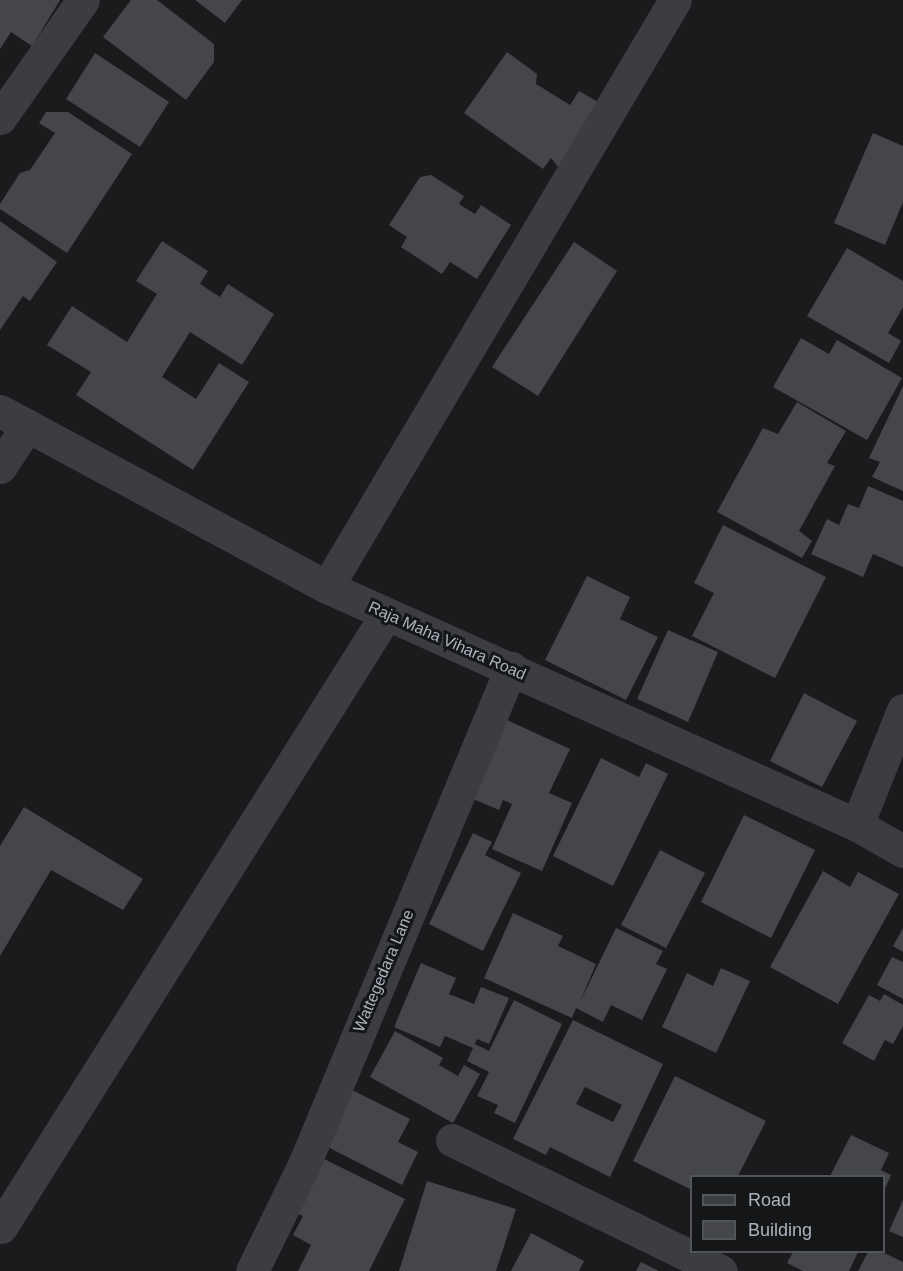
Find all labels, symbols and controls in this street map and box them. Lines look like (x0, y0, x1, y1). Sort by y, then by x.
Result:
street label: Raja Maha Vihara Road (365, 598, 529, 684)
street label: Wattegedara Lane (350, 907, 418, 1035)
legend (690, 1175, 885, 1253)
text: Road (748, 1190, 791, 1210)
text: Building (748, 1220, 812, 1240)

